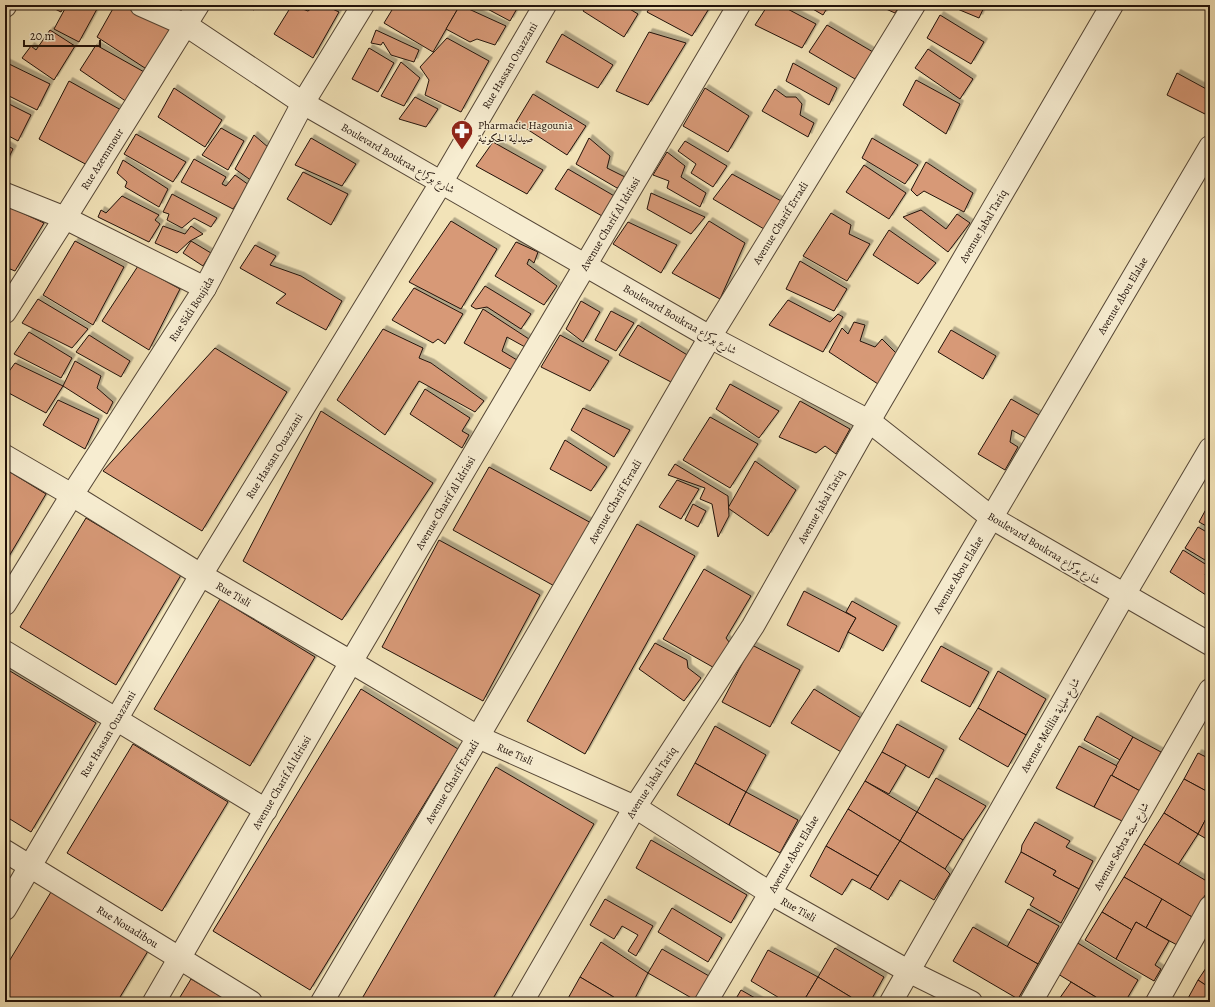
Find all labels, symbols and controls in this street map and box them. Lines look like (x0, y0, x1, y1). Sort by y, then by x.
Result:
street label: Rue Hassan Ouazzani (479, 20, 541, 112)
scale bar (24, 22, 100, 48)
text: 20 m (30, 28, 54, 44)
pharmacy icon: Pharmacie Hagounia صيدلية الحكونية (449, 118, 475, 151)
place label: Pharmacie Hagounia صيدلية الحكونية (478, 118, 574, 146)
street label: Boulevard Boukraa شارع بوكراع (337, 120, 457, 199)
street label: Rue Azemmour (77, 126, 127, 193)
street label: Avenue Charif Al Idrissi (576, 174, 644, 274)
street label: Avenue Charif Erradi (749, 179, 812, 268)
street label: Avenue Jabal Tariq (956, 186, 1011, 266)
street label: Avenue Abou Elalae (1094, 254, 1152, 338)
street label: Rue Sidi Boujida (166, 273, 218, 345)
street label: Boulevard Boukraa شارع بوكراع (619, 281, 739, 360)
street label: Rue Hassan Ouazzani (242, 410, 306, 502)
street label: Avenue Charif Al Idrissi (412, 453, 479, 553)
street label: Avenue Charif Erradi (584, 457, 645, 547)
street label: Avenue Jabal Tariq (794, 467, 848, 547)
street label: Boulevard Boukraa شارع بوكراع (984, 509, 1103, 590)
street label: Avenue Abou Elalae (929, 533, 987, 617)
street label: Rue Tisli (213, 578, 254, 610)
street label: Avenue Melilia شارع ملياية (1017, 675, 1085, 777)
street label: Rue Hassan Ouazzani (77, 688, 139, 780)
street label: Avenue Charif Al Idrissi (248, 733, 315, 833)
street label: Avenue Charif Erradi (421, 737, 483, 827)
street label: Rue Tisli (494, 739, 536, 769)
street label: Avenue Jabal Tariq (623, 743, 681, 822)
street label: Avenue Sebta شارع سبتة (1090, 800, 1154, 895)
street label: Avenue Abou Elalae (765, 813, 822, 896)
street label: Rue Tisli (778, 894, 819, 926)
street label: Rue Nouadibou (94, 902, 161, 951)

